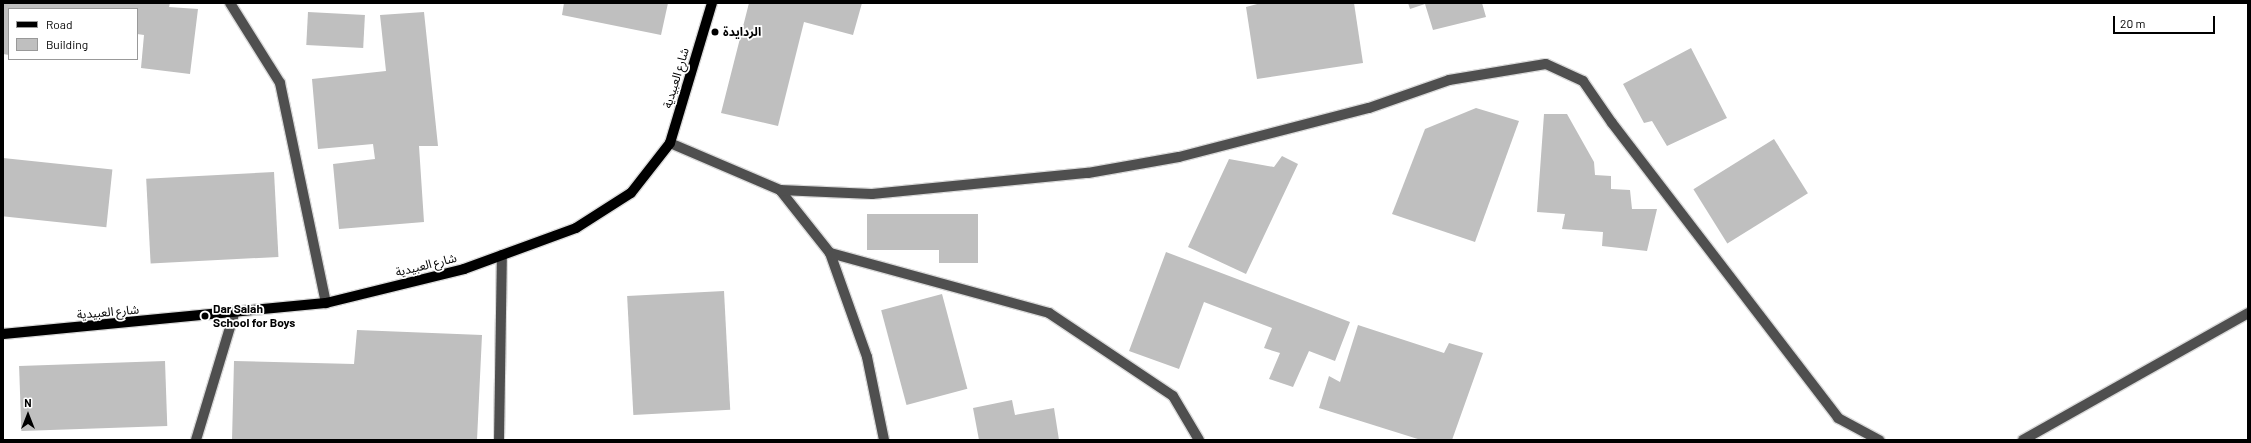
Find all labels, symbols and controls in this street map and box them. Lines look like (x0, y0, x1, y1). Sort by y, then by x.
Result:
legend (8, 8, 138, 60)
scale bar (2115, 8, 2217, 34)
text: 20 m (2120, 16, 2146, 30)
text: Road (46, 17, 73, 31)
place label: الردايدة (723, 25, 761, 39)
marker: الردايدة (710, 27, 720, 37)
text: Building (46, 37, 88, 51)
street label: شارع العبيدية (660, 46, 692, 110)
street label: شارع العبيدية (394, 250, 458, 280)
street label: شارع العبيدية (76, 302, 140, 322)
place label: Dar Salah School for Boys (213, 302, 295, 330)
marker: Dar Salah School for Boys (200, 311, 210, 321)
north arrow (8, 395, 48, 435)
text: N (24, 396, 32, 409)

